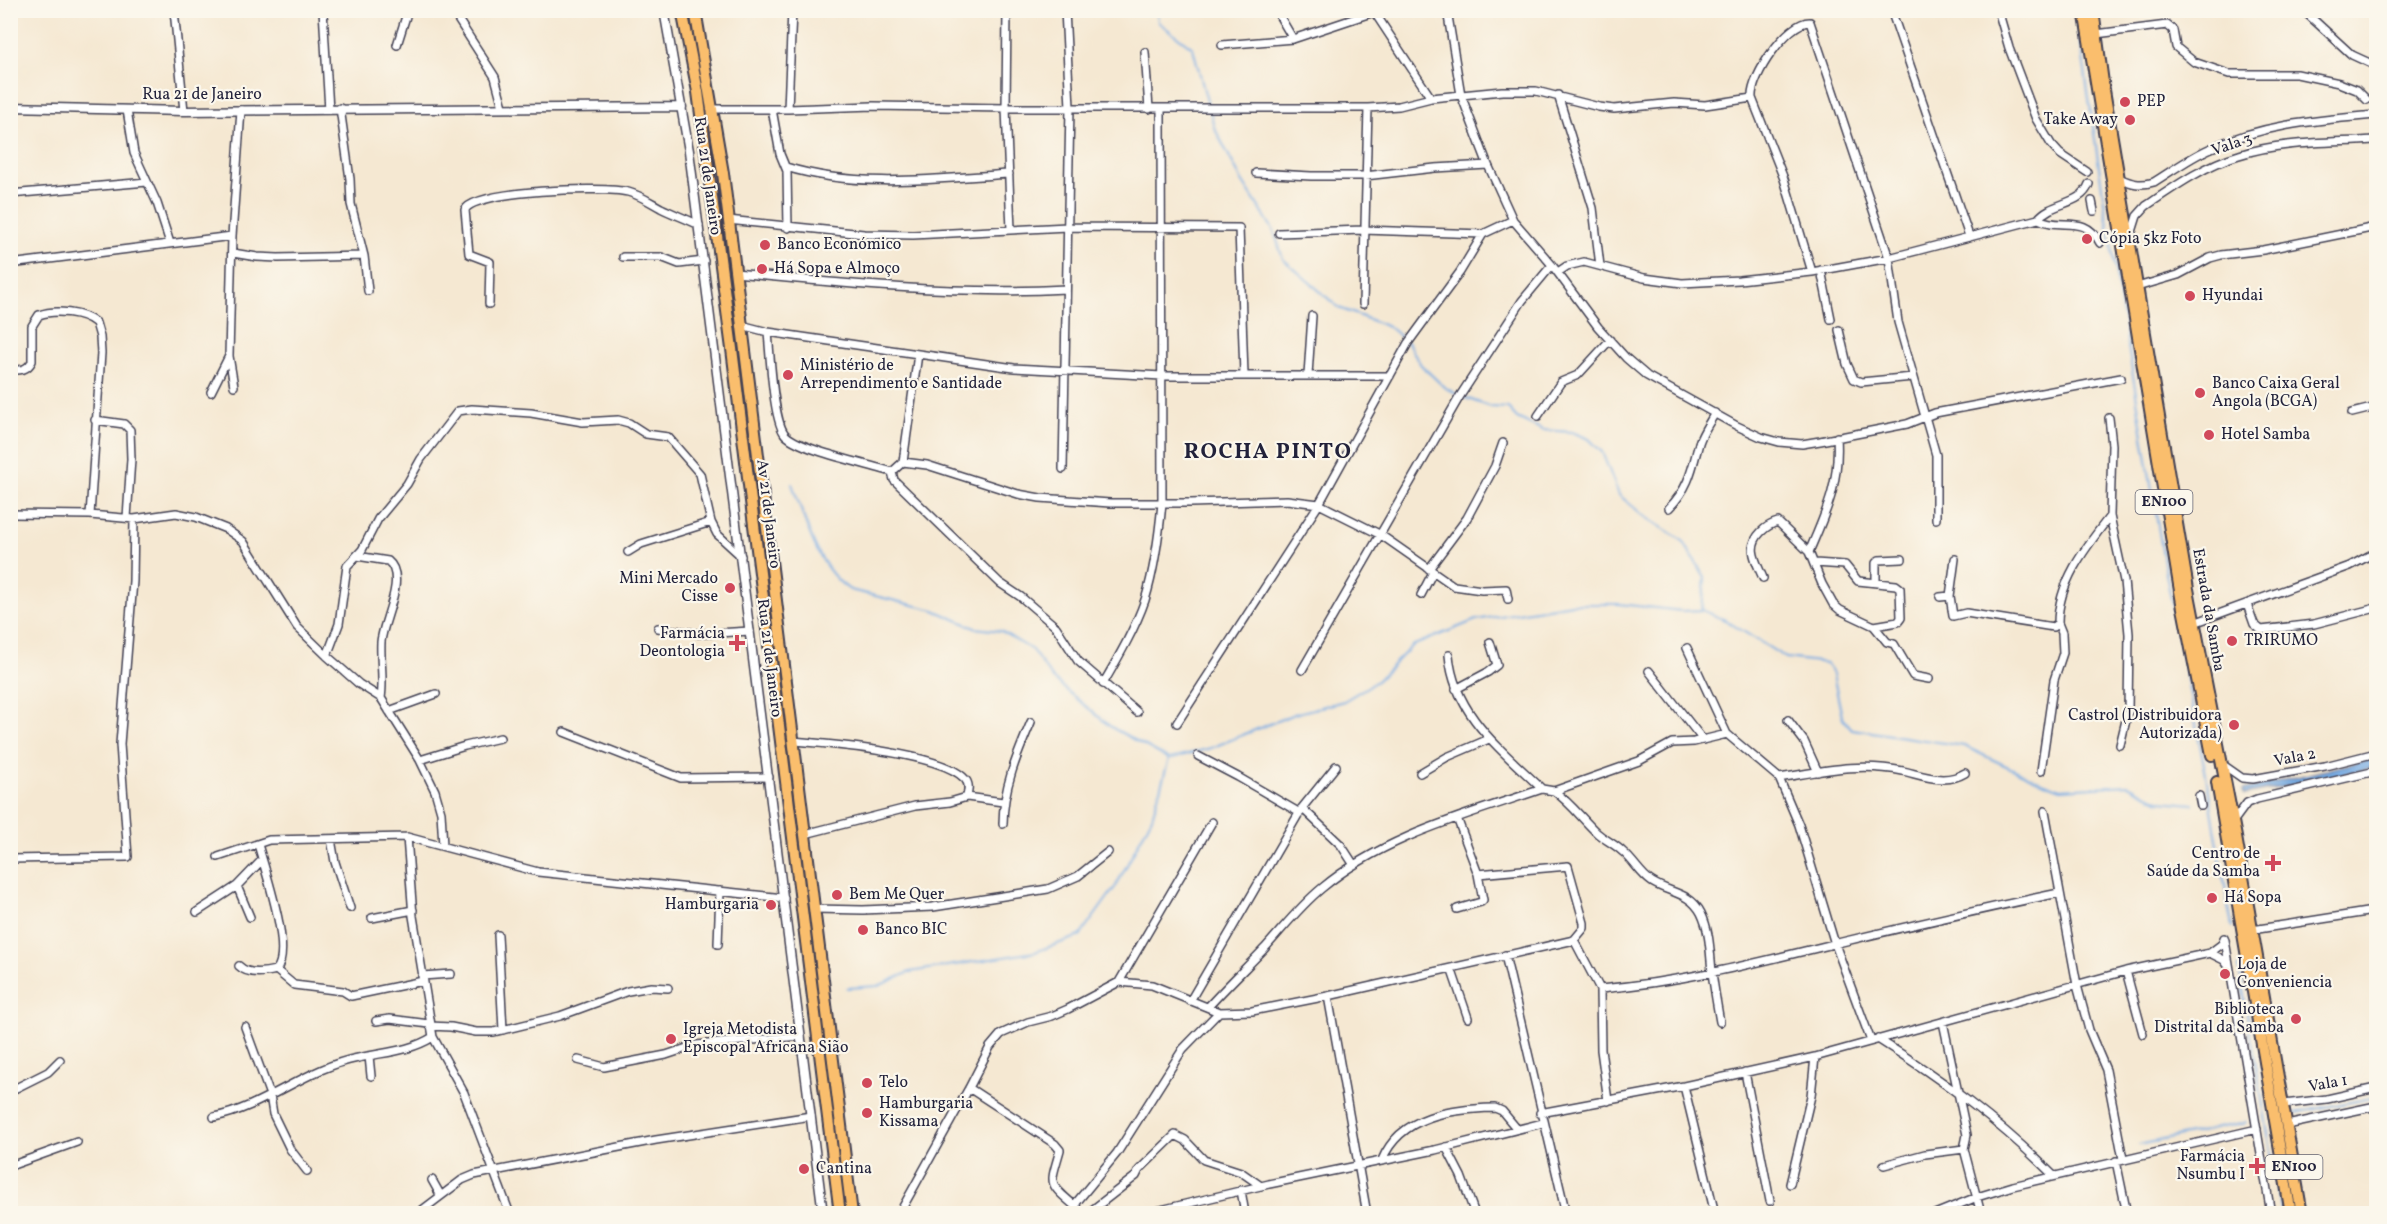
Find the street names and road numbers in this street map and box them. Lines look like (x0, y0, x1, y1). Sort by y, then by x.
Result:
street label: Rua 21 de Janeiro (142, 84, 262, 106)
street label: Rua 21 de Janeiro (688, 115, 726, 237)
street label: Vala 3 (2209, 128, 2255, 162)
street label: Av 21 de Janeiro (750, 458, 786, 570)
road number: EN100 (2136, 490, 2192, 514)
street label: Estrada da Samba (2186, 547, 2230, 673)
street label: Rua 21 de Janeiro (751, 597, 787, 719)
street label: Vala 2 (2272, 743, 2318, 773)
street label: Vala 1 (2307, 1070, 2349, 1098)
road number: EN100 (2266, 1155, 2322, 1179)

